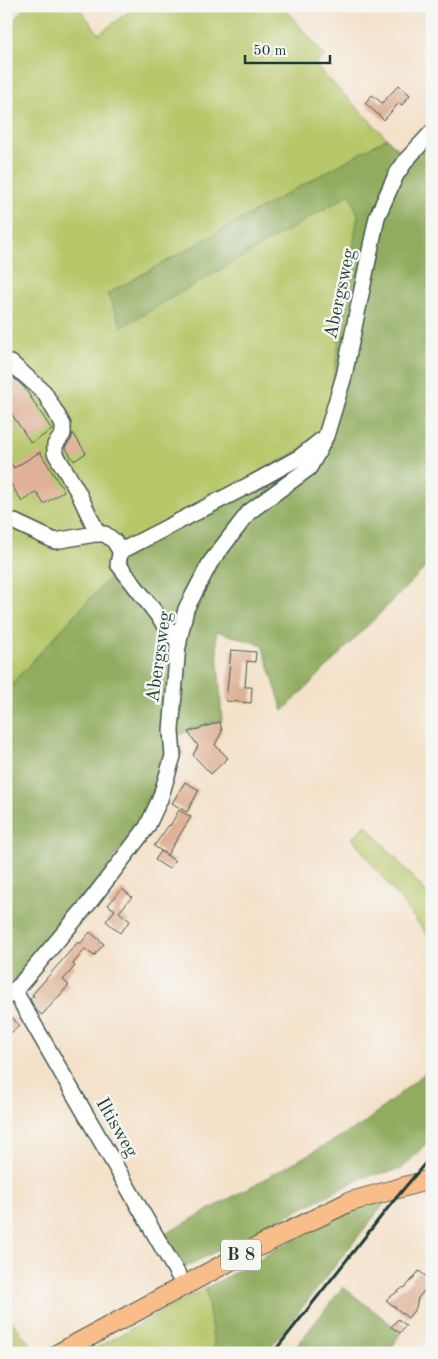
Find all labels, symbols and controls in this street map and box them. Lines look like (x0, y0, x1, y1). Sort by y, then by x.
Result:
scale bar (245, 32, 330, 64)
text: 50 m (253, 44, 287, 59)
street label: Abergsweg (322, 246, 360, 341)
street label: Abergsweg (144, 609, 176, 704)
street label: Iltisweg (91, 1095, 141, 1162)
road number: B 8 (221, 1240, 261, 1270)

